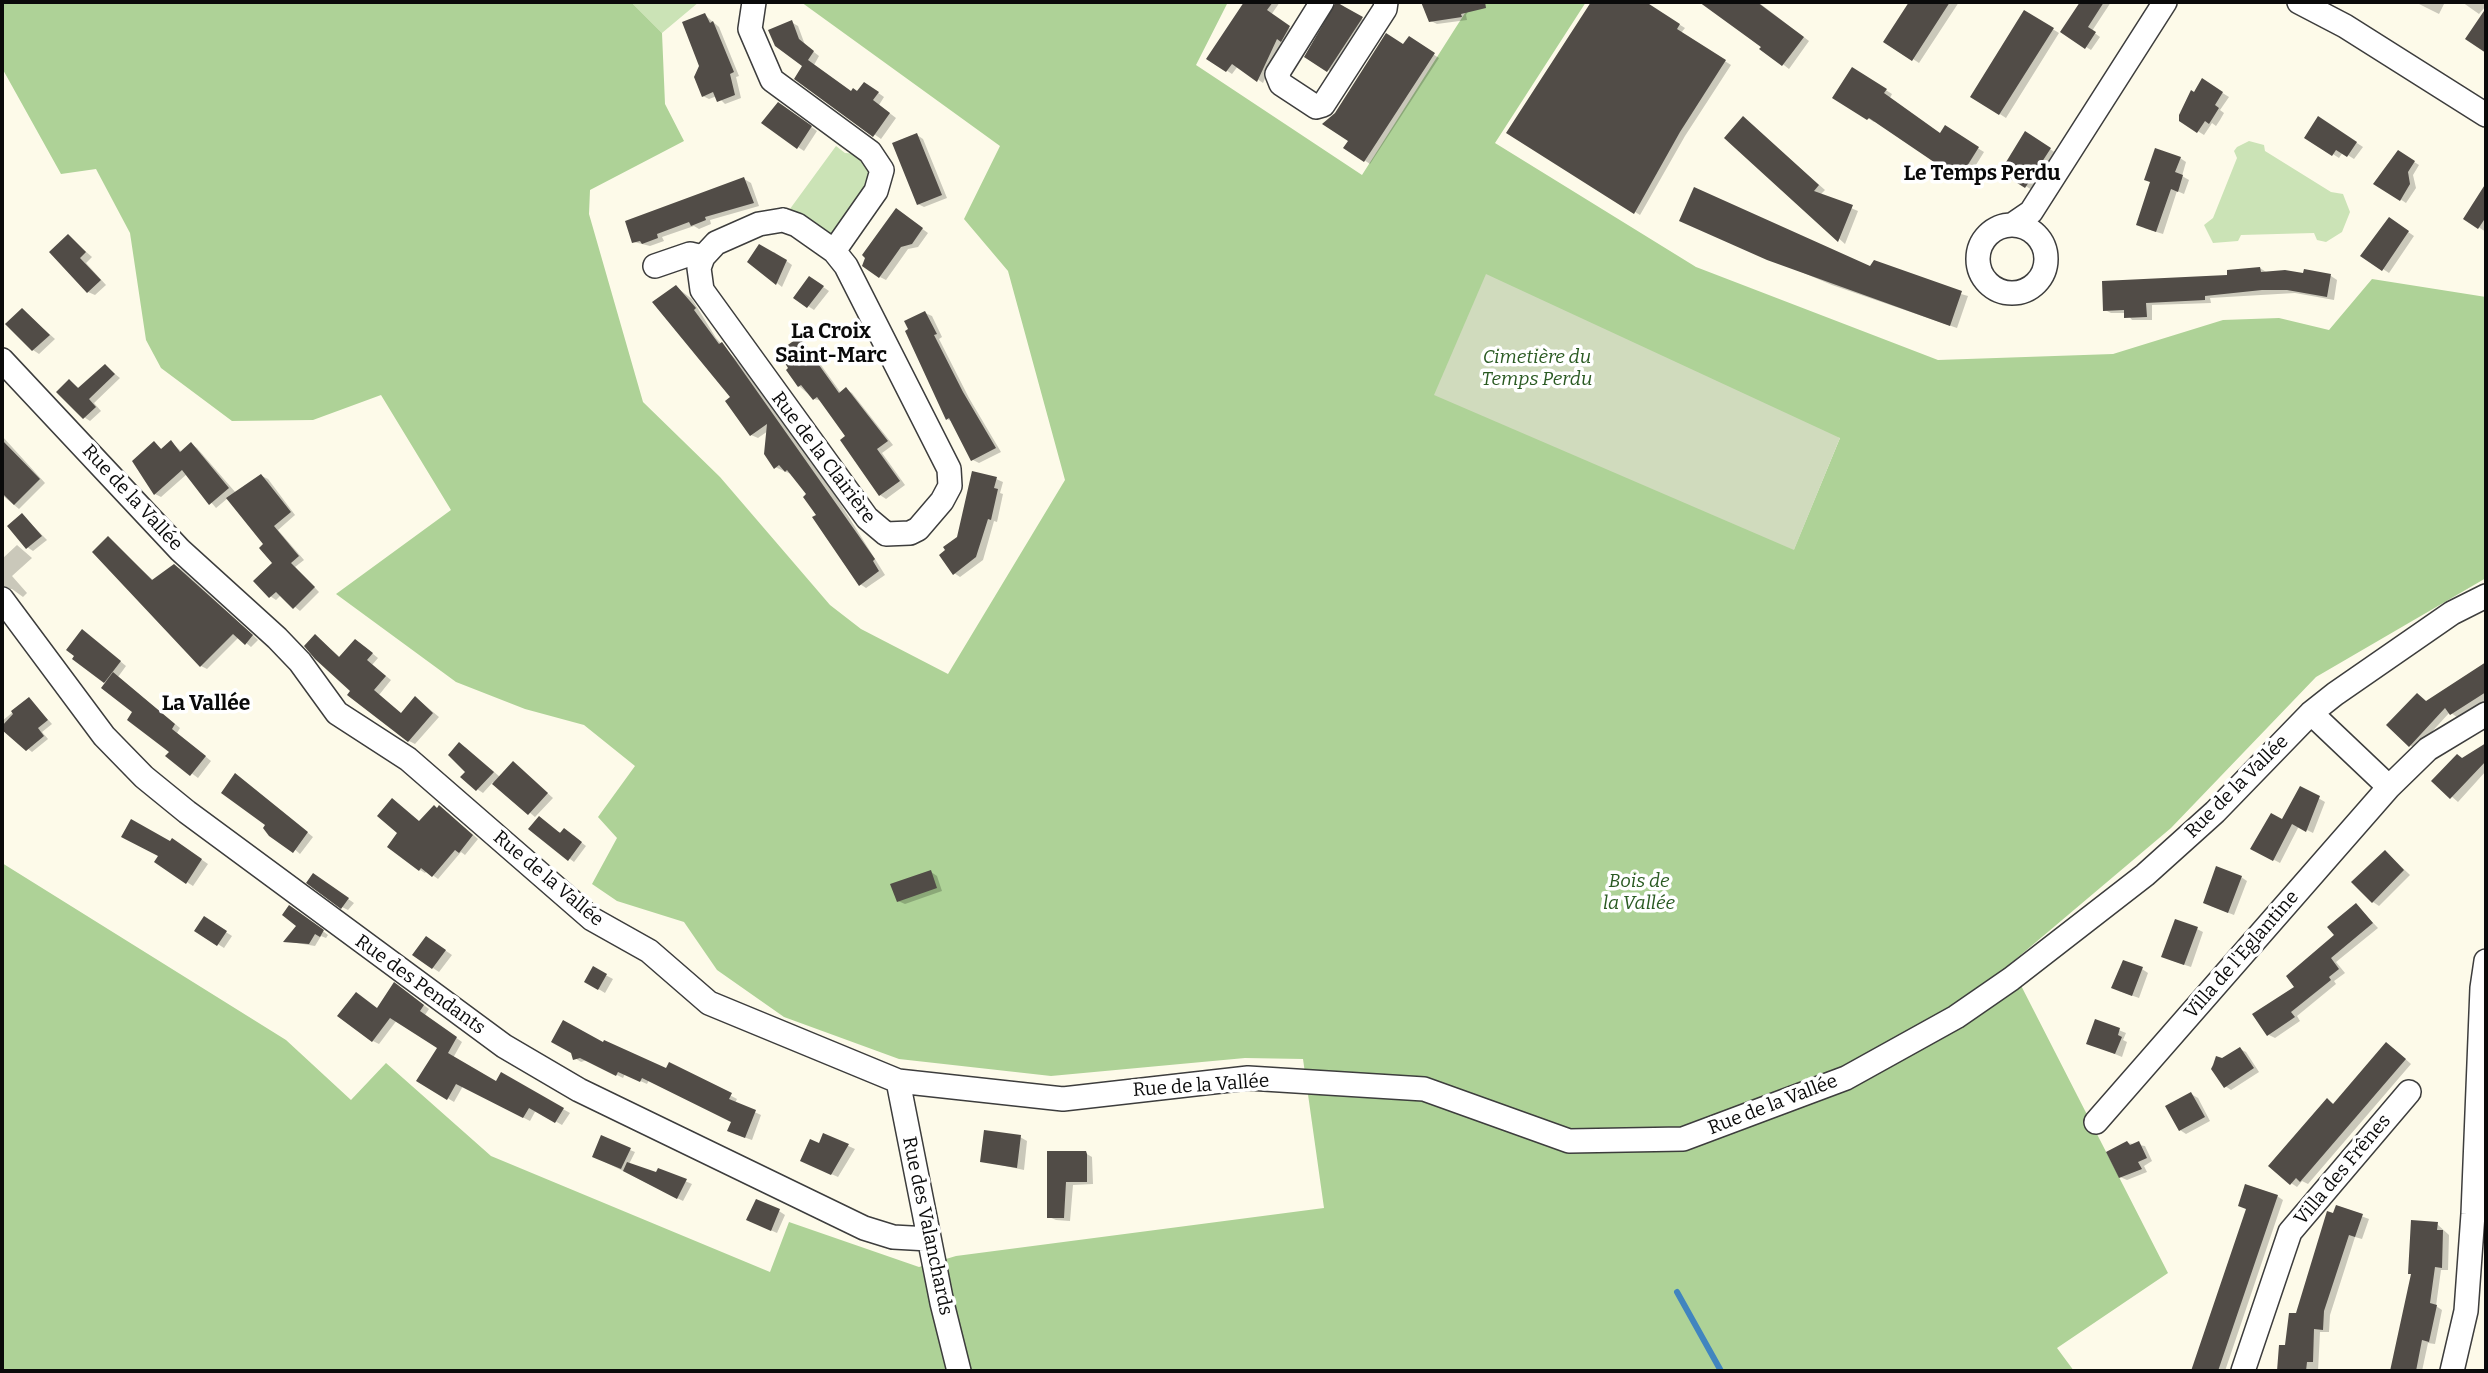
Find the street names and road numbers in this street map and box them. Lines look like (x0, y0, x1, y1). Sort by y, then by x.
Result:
street label: Rue de la Clairière (766, 388, 880, 528)
street label: Rue de la Vallée (77, 440, 187, 556)
street label: Rue de la Vallée (2181, 731, 2293, 843)
street label: Rue de la Vallée (488, 826, 608, 932)
street label: Villa de l'Eglantine (2180, 886, 2304, 1024)
street label: Rue des Pendants (350, 930, 490, 1040)
street label: Rue de la Vallée (1132, 1070, 1270, 1102)
street label: Rue de la Vallée (1705, 1070, 1841, 1140)
street label: Villa des Frênes (2290, 1110, 2396, 1230)
street label: Rue des Valanchards (897, 1135, 957, 1317)

